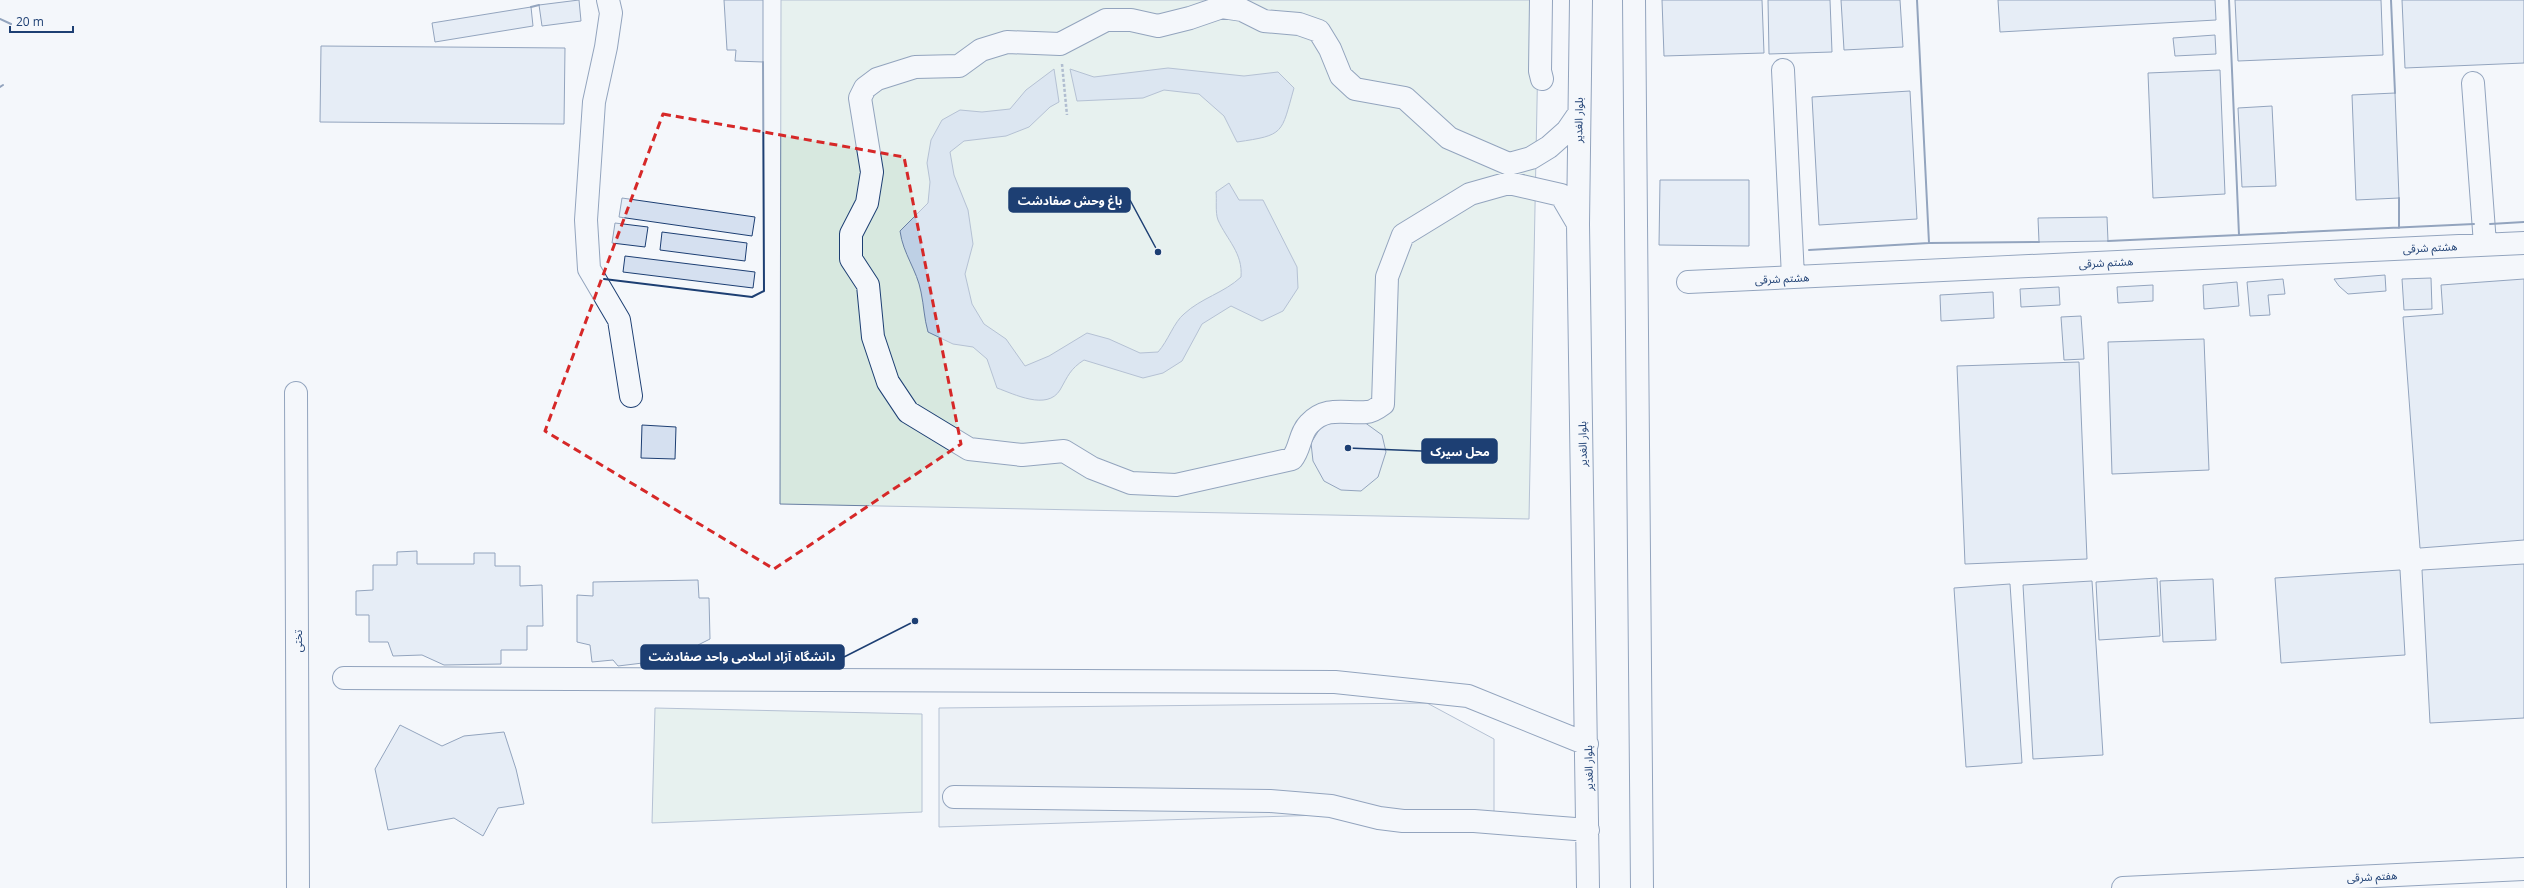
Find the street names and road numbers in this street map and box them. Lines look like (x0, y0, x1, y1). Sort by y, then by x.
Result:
street label: بلوار الغدیر (1570, 97, 1586, 144)
street label: هشتم شرقی (2402, 238, 2458, 258)
street label: هشتم شرقی (2078, 253, 2134, 273)
street label: هشتم شرقی (1754, 269, 1810, 289)
street label: بلوار الغدیر (1574, 421, 1590, 468)
street label: تختی (290, 630, 305, 652)
street label: بلوار الغدیر (1580, 745, 1596, 792)
street label: هفتم شرقی (2346, 867, 2398, 887)

